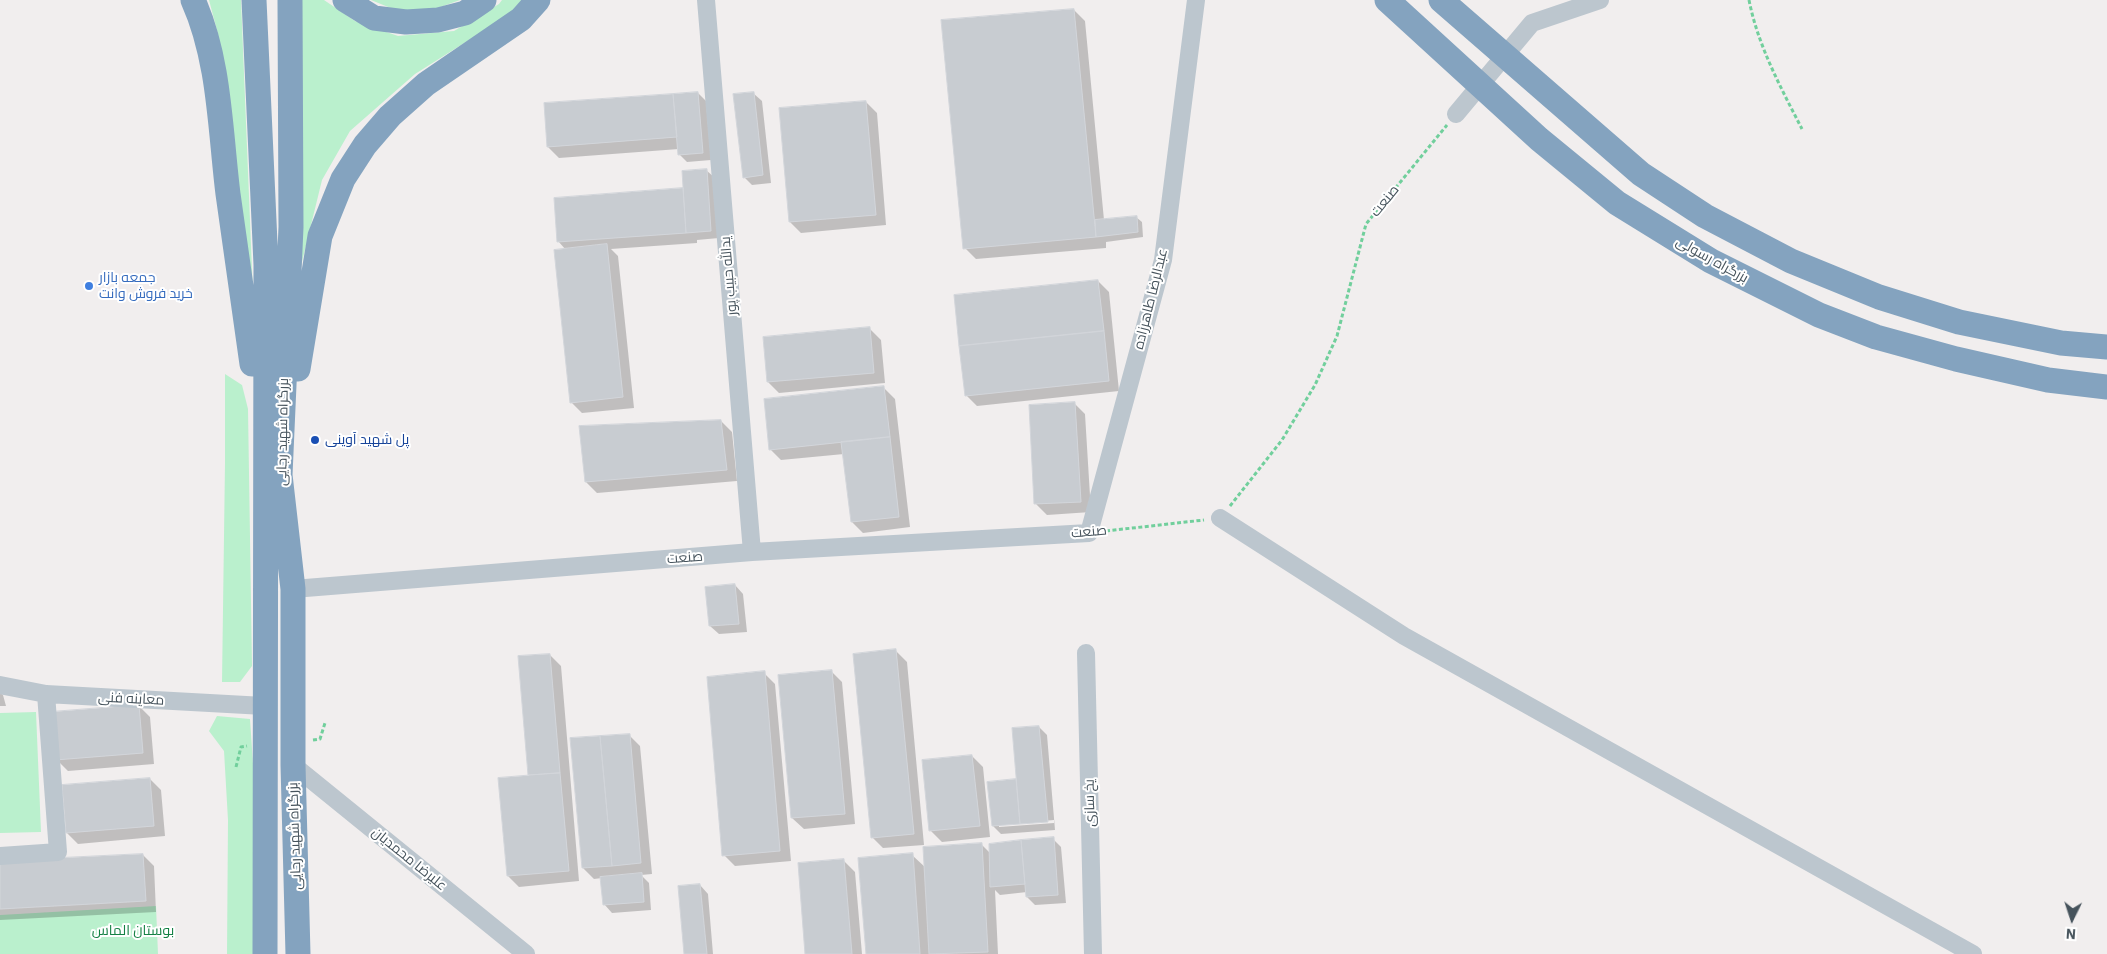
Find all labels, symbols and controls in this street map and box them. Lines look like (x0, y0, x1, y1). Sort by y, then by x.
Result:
street label: صنعت (1367, 182, 1403, 220)
street label: بزرگراه رسولی (1673, 233, 1751, 287)
street label: یدالله حبیب پور (717, 236, 741, 316)
street label: عبدالرضا طاهرزاده (1130, 247, 1172, 351)
place label: جمعه بازار خرید فروش وانت (99, 270, 193, 302)
marker: جمعه بازار خرید فروش وانت (83, 280, 95, 292)
street label: بزرگراه شهید رجایی (274, 378, 292, 486)
place label: پل شهید آوینی (325, 432, 409, 448)
marker: پل شهید آوینی (309, 434, 321, 446)
street label: صنعت (1070, 522, 1108, 542)
street label: صنعت (666, 548, 704, 568)
street label: معاینه فنی (97, 689, 165, 709)
street label: یخ سازی (1081, 779, 1099, 827)
street label: بزرگراه شهید رجایی (285, 782, 305, 890)
street label: علیرضا محمدیان (368, 824, 450, 894)
north arrow (2047, 894, 2097, 944)
park label: بوستان الماس (92, 923, 174, 939)
text: N (2065, 925, 2077, 943)

